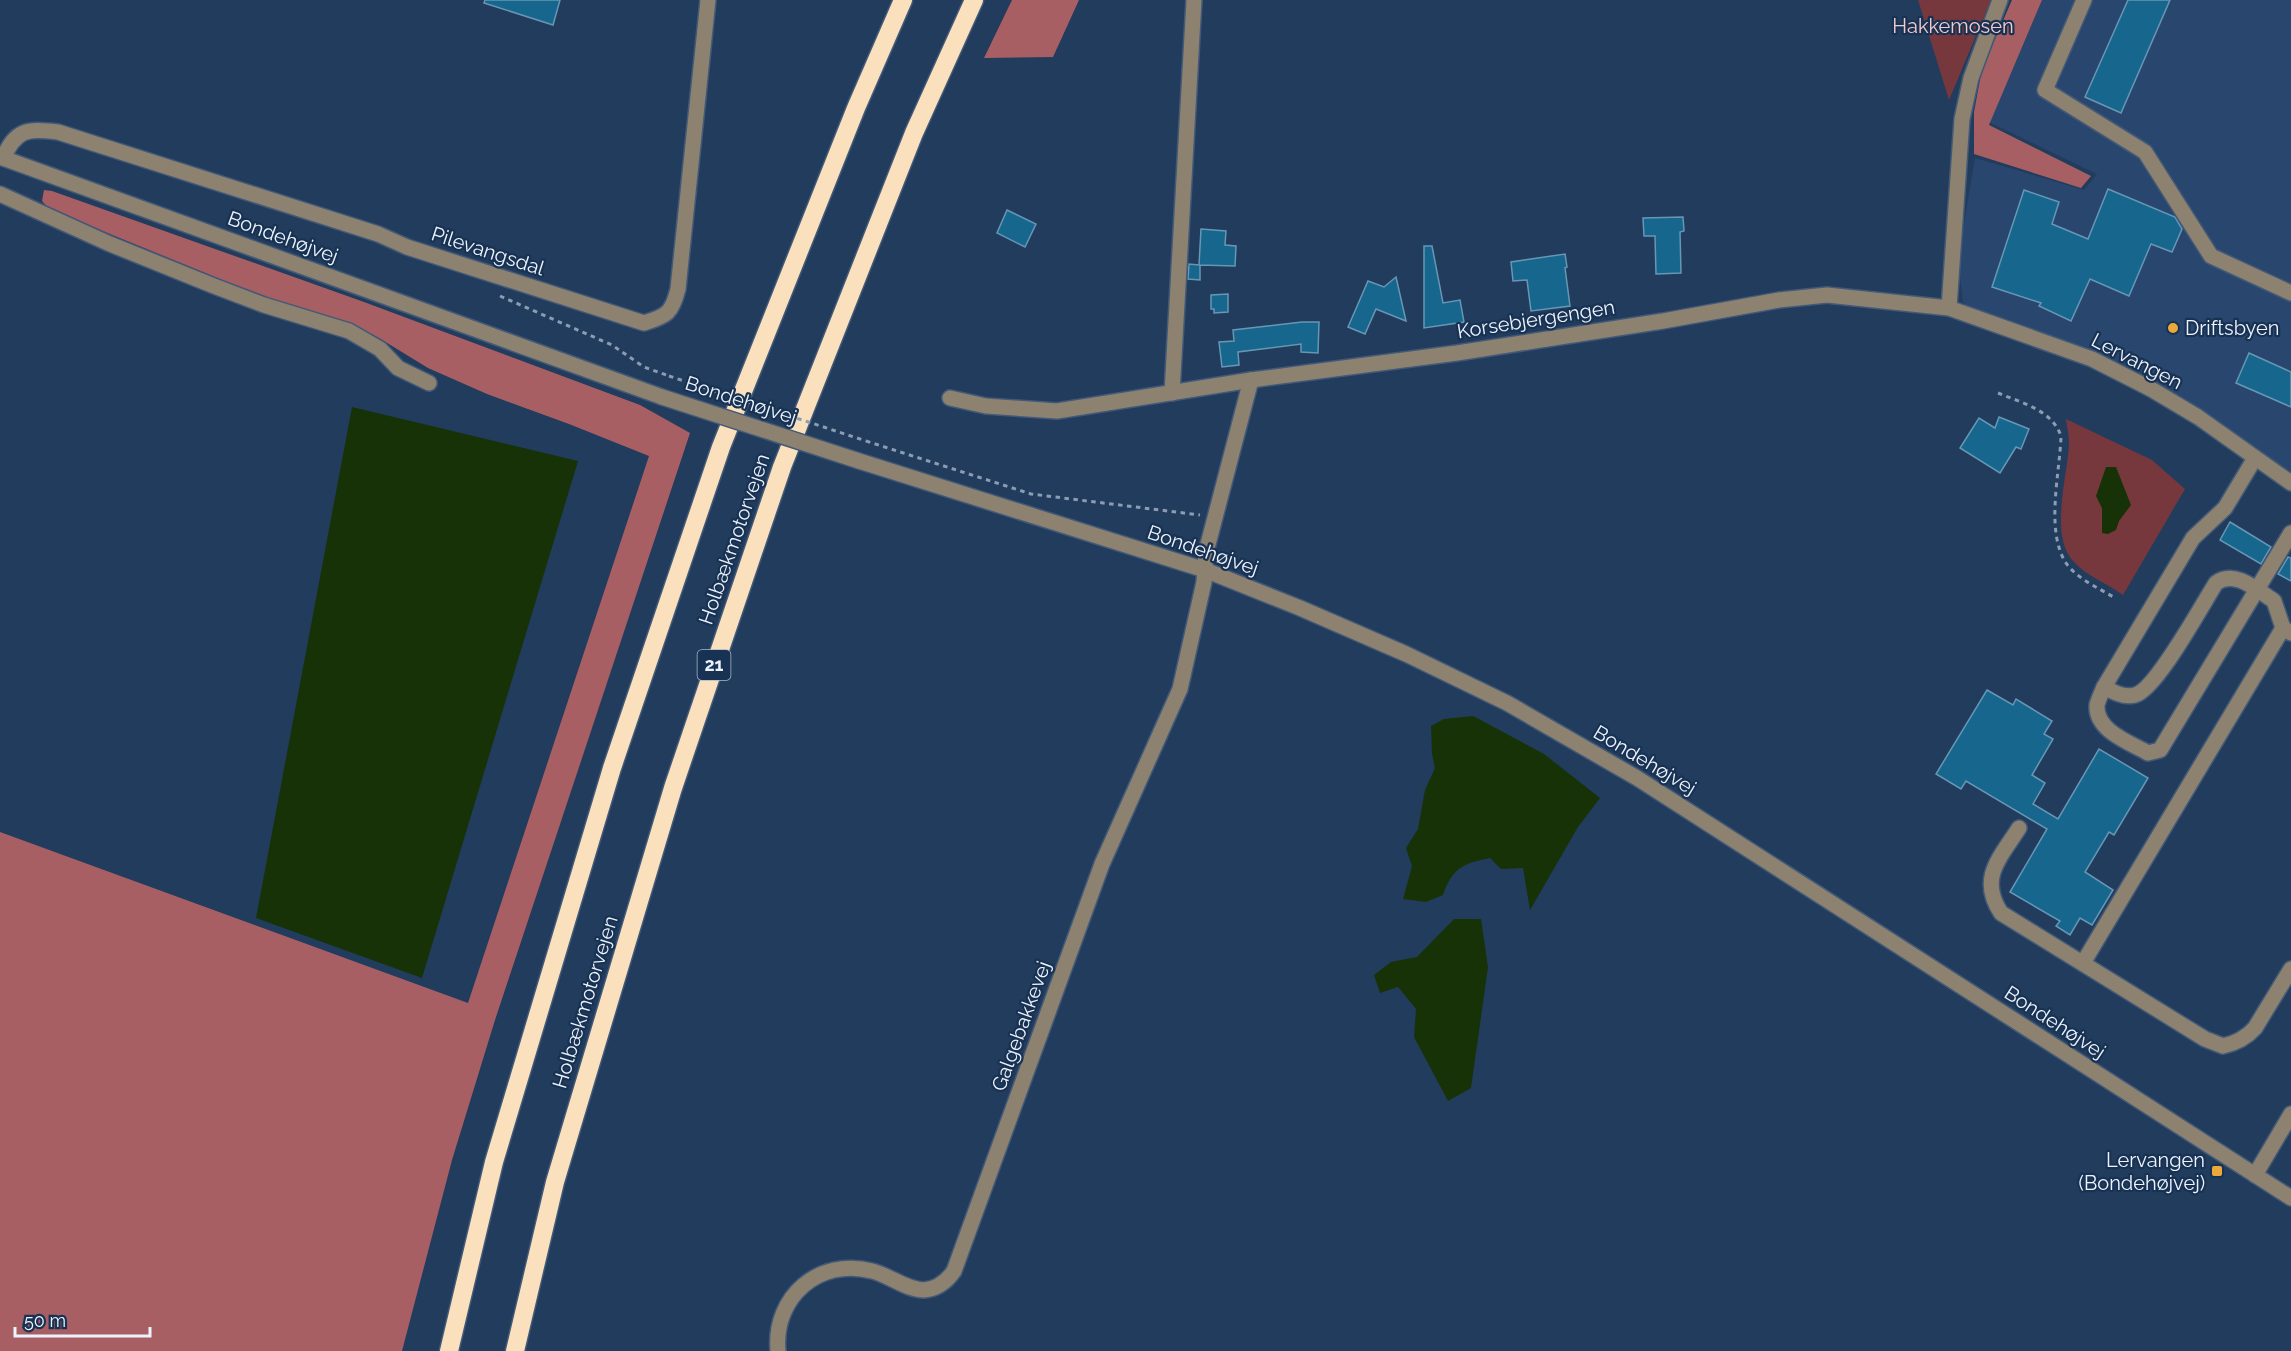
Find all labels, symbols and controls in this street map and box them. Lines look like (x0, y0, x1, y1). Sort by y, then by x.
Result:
park label: Hakkemosen (1892, 14, 2014, 38)
street label: Bondehøjvej (225, 206, 341, 268)
street label: Pilevangsdal (428, 221, 548, 281)
street label: Korsebjergengen (1455, 295, 1617, 343)
place label: Driftsbyen (2185, 316, 2280, 340)
marker: Driftsbyen (2166, 321, 2180, 335)
street label: Lervangen (2087, 328, 2187, 394)
street label: Bondehøjvej (682, 371, 800, 429)
street label: Holbækmotorvejen (694, 450, 774, 628)
street label: Bondehøjvej (1144, 520, 1262, 580)
road number: 21 (698, 650, 730, 680)
street label: Bondehøjvej (1589, 720, 1701, 800)
street label: Holbækmotorvejen (547, 913, 623, 1091)
street label: Galgebakkevej (986, 958, 1056, 1094)
street label: Bondehøjvej (2000, 980, 2110, 1064)
place label: Lervangen (Bondehøjvej) (2079, 1148, 2205, 1195)
marker: Lervangen (Bondehøjvej) (2210, 1164, 2224, 1178)
scale bar (15, 1300, 150, 1338)
text: 50 m (24, 1310, 66, 1331)

